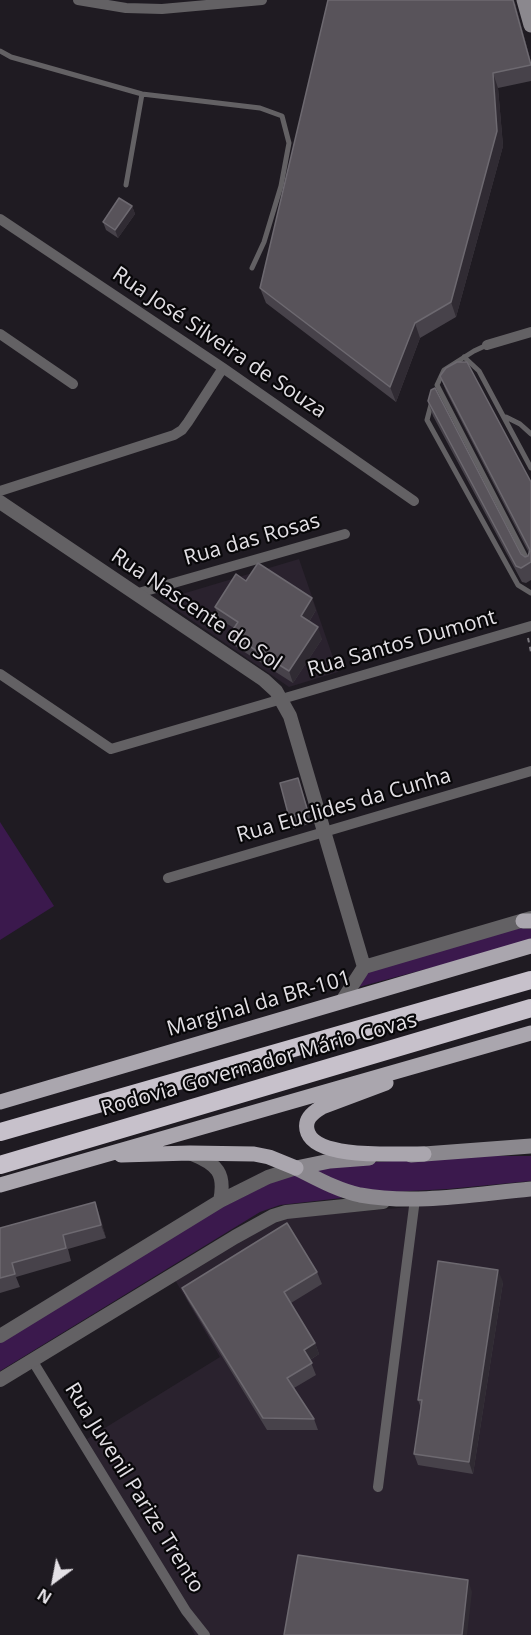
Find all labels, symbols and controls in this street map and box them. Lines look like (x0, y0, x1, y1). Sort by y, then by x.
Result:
street label: Rua José Silveira de Souza (107, 262, 331, 424)
street label: Rua das Rosas (181, 509, 323, 571)
street label: Rua Nascente do Sol (106, 544, 286, 676)
street label: Rua Santos Dumont (305, 605, 499, 683)
street label: Rua Euclides da Cunha (234, 763, 454, 849)
street label: Marginal da BR-101 (164, 966, 354, 1042)
street label: Rodovia Governador Mário Covas (98, 1008, 420, 1122)
street label: Rua Juvenil Parize Trento (59, 1378, 209, 1598)
north arrow (24, 1551, 84, 1611)
text: N (33, 1583, 56, 1609)

